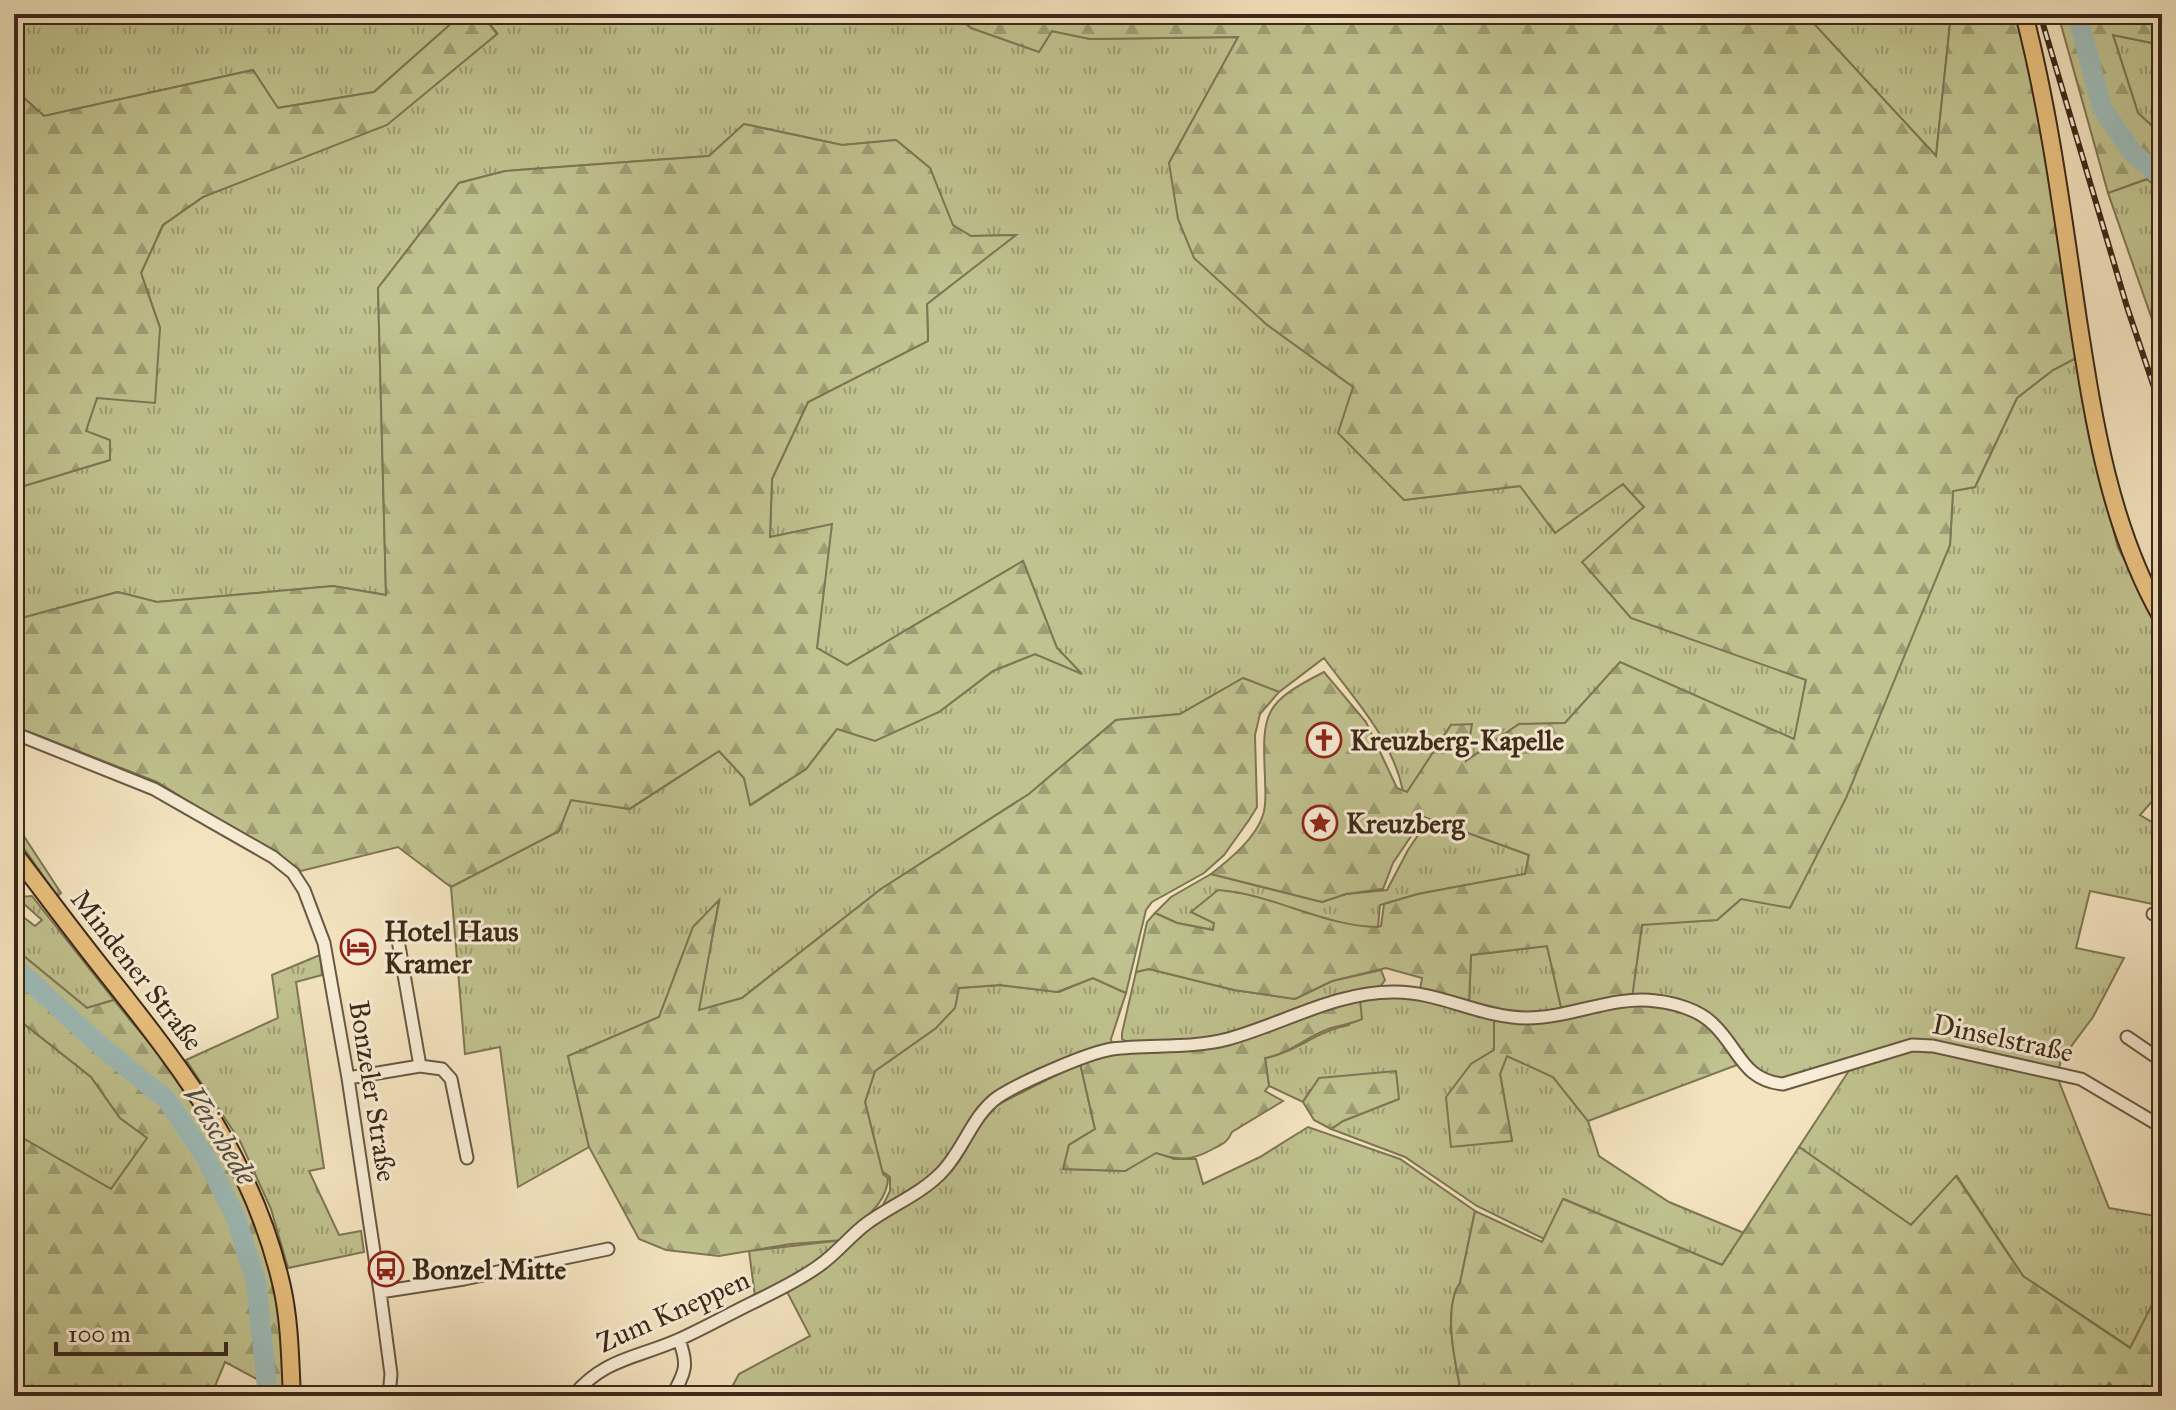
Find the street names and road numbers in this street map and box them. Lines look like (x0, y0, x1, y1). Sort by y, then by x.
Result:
street label: Mindener Straße (63, 882, 211, 1058)
street label: Bonzeler Straße (341, 998, 405, 1184)
street label: Dinselstraße (1929, 1006, 2077, 1070)
street label: Zum Kneppen (591, 1262, 755, 1360)

